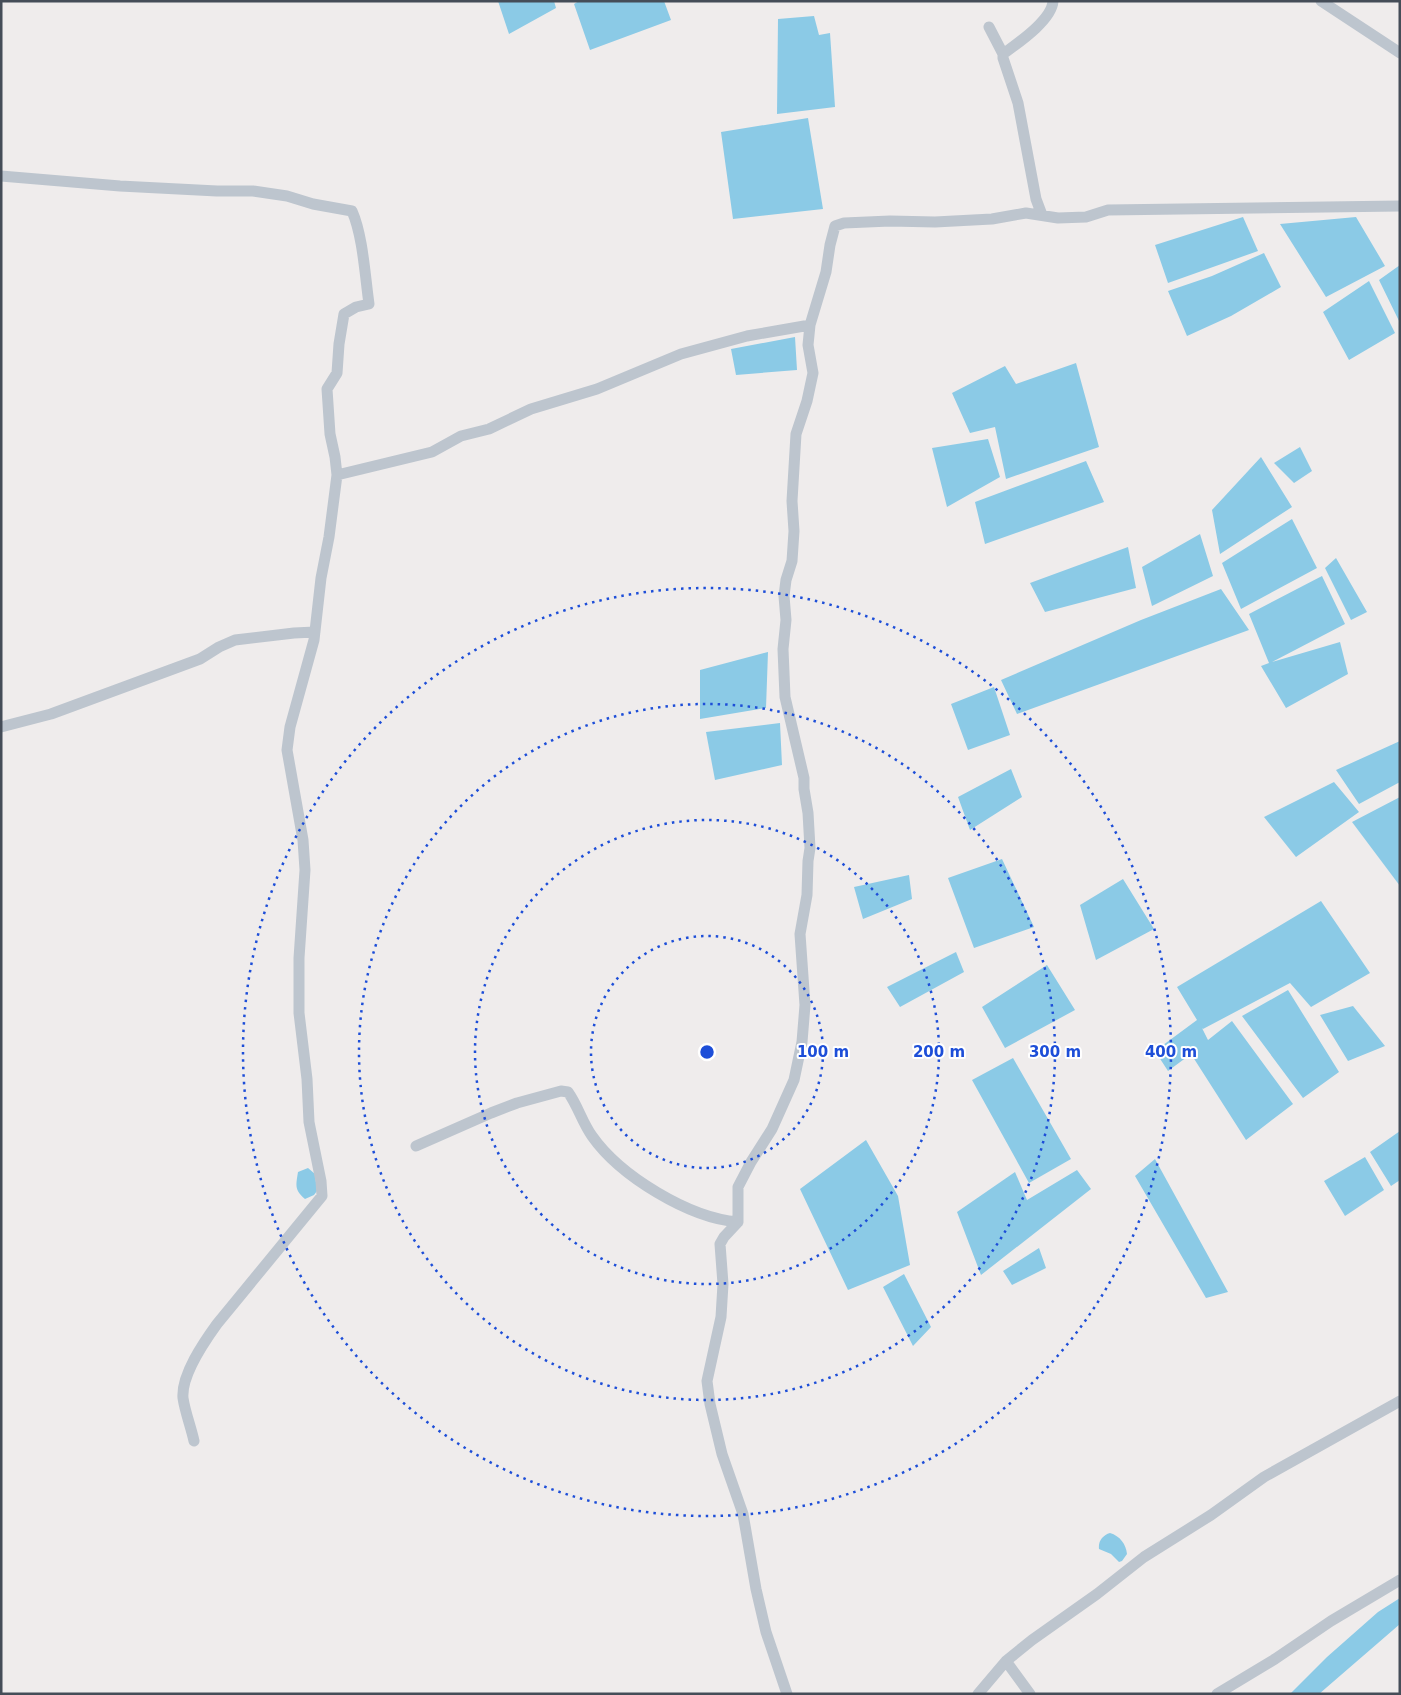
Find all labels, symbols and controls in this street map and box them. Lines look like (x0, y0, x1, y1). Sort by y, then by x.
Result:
centre of rings (698, 1043, 716, 1061)
text: 100 m (797, 1043, 849, 1061)
text: 200 m (913, 1043, 965, 1061)
text: 300 m (1029, 1043, 1081, 1061)
text: 400 m (1145, 1043, 1197, 1061)

